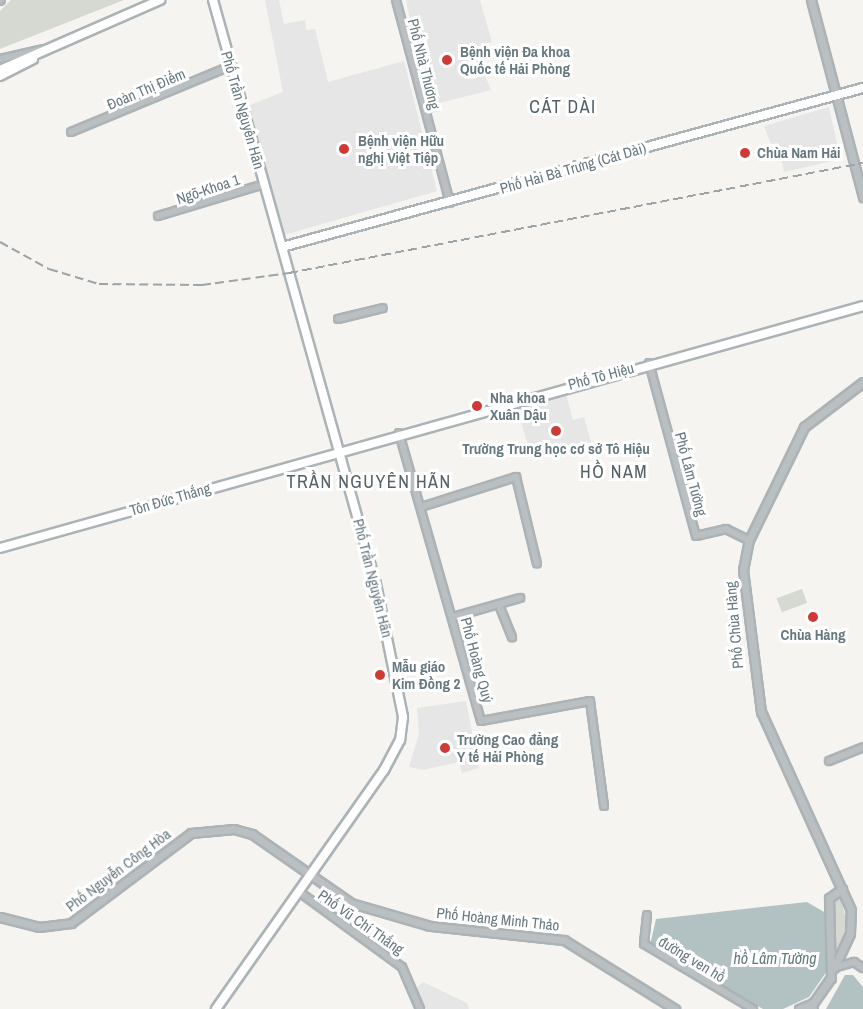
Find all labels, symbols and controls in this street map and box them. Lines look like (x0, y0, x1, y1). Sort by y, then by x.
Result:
street label: Phố Nhà Thương (404, 17, 444, 111)
place label: Bệnh viện Đa khoa Quốc tế Hải Phòng (460, 42, 570, 77)
street label: Phố Trần Nguyên Hãn (218, 49, 268, 171)
marker: Bệnh viện Đa khoa Quốc tế Hải Phòng (438, 51, 456, 69)
street label: Đoàn Thị Điểm (104, 64, 188, 114)
district label: CÁT DÀI (529, 96, 597, 118)
place label: Bệnh viện Hữu nghị Việt Tiệp (358, 131, 444, 166)
street label: Phố Hai Bà Trưng (Cát Dài) (498, 138, 648, 198)
marker: Bệnh viện Hữu nghị Việt Tiệp (335, 140, 353, 158)
place label: Chùa Nam Hải (757, 144, 840, 162)
marker: Chùa Nam Hải (738, 146, 752, 160)
street label: Ngõ-Khoa 1 (174, 170, 242, 208)
street label: Phố Tô Hiệu (566, 359, 636, 393)
place label: Nha khoa Xuân Dậu (490, 388, 547, 423)
marker: Nha khoa Xuân Dậu (468, 397, 486, 415)
marker: Trường Trung học cơ sở Tô Hiệu (549, 424, 563, 438)
street label: Phố Lâm Tường (671, 430, 711, 518)
place label: Trường Trung học cơ sở Tô Hiệu (462, 440, 650, 458)
district label: HỒ NAM (580, 461, 648, 483)
district label: TRẦN NGUYÊN HÃN (286, 471, 452, 493)
street label: Tôn Đức Thắng (127, 479, 213, 519)
street label: Phố Trần Nguyên Hãn (350, 517, 396, 639)
street label: Phố Chùa Hàng (721, 581, 747, 669)
marker: Chùa Hàng (806, 610, 820, 624)
street label: Phố Hoàng Quý (457, 615, 497, 705)
place label: Chùa Hàng (781, 626, 845, 644)
place label: Mẫu giáo Kim Đồng 2 (392, 657, 460, 692)
marker: Mẫu giáo Kim Đồng 2 (373, 668, 387, 682)
place label: Trường Cao đẳng Y tế Hải Phòng (457, 730, 558, 765)
marker: Trường Cao đẳng Y tế Hải Phòng (438, 741, 452, 755)
street label: Phố Nguyễn Công Hòa (62, 825, 174, 915)
street label: Phố Vũ Chí Thắng (315, 886, 407, 958)
street label: Phố Hoàng Minh Thảo (436, 904, 560, 934)
street label: đường ven hồ (655, 932, 729, 986)
water label: hồ Lâm Tường (733, 948, 817, 968)

